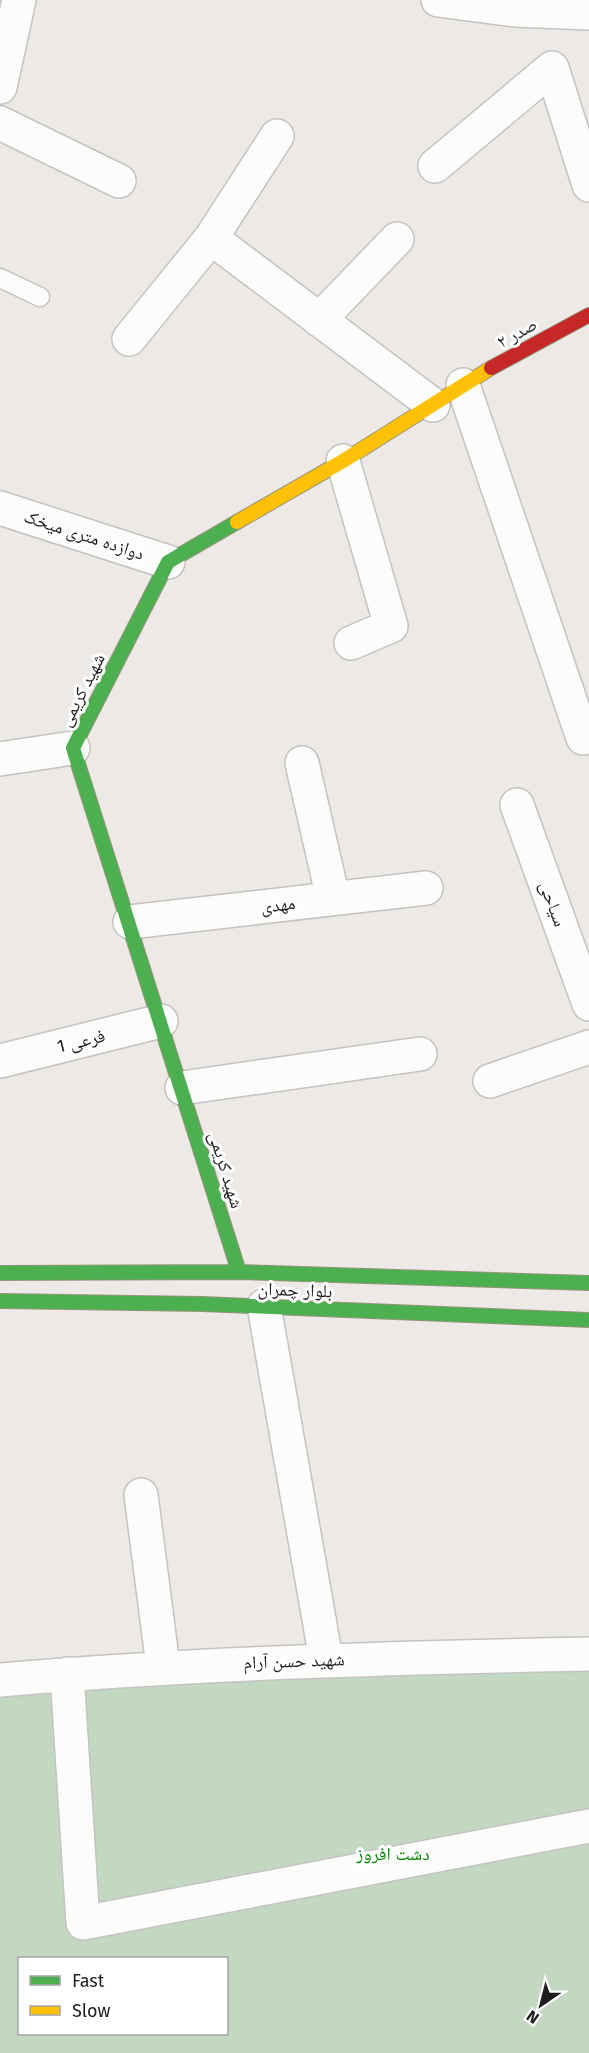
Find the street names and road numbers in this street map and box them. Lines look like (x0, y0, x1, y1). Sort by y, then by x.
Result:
street label: صدر ۲ (493, 313, 541, 353)
street label: دوازده متری میخک (21, 505, 147, 565)
street label: شهید کریمی (54, 650, 110, 730)
street label: سیاحی (535, 878, 571, 930)
street label: مهدی (259, 892, 297, 918)
street label: فرعی 1 (55, 1024, 107, 1058)
street label: شهید کریمی (204, 1129, 248, 1211)
street label: بلوار چمران (257, 1278, 333, 1302)
street label: شهید حسن آرام (243, 1648, 345, 1675)

